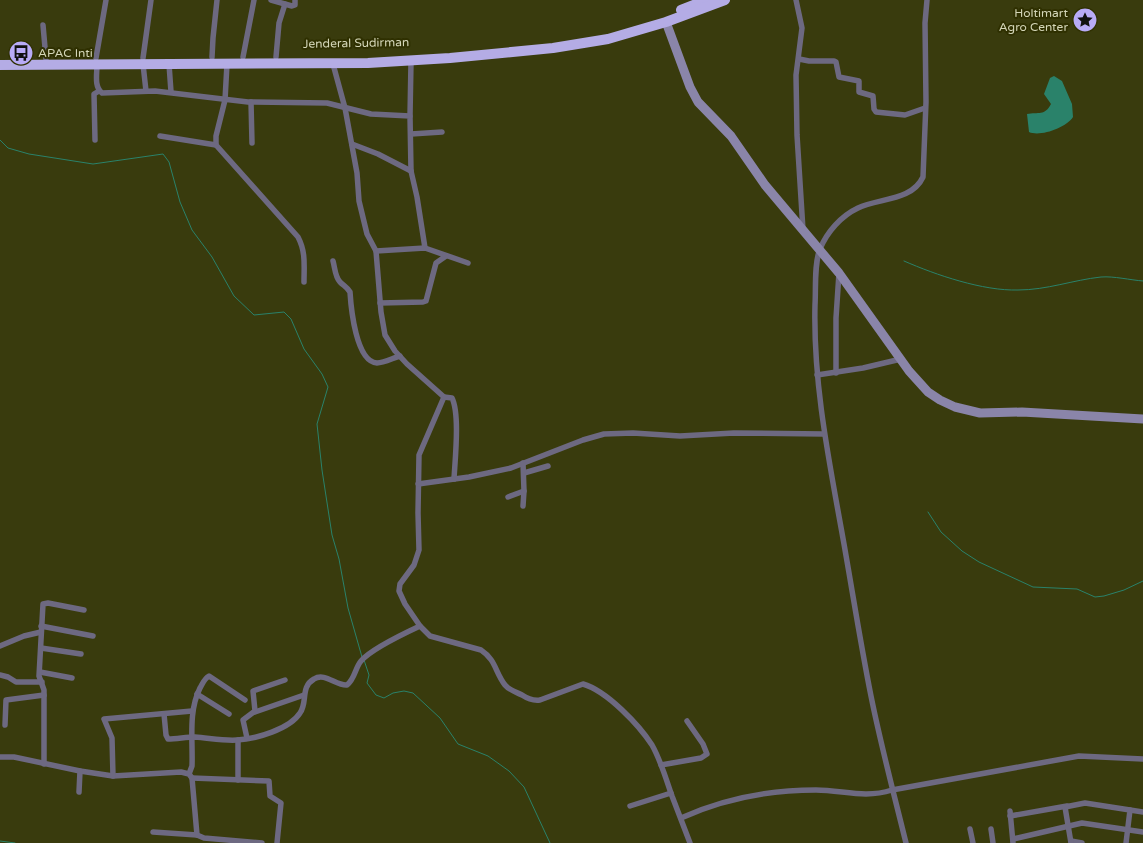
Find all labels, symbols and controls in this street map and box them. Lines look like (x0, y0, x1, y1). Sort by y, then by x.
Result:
place label: Holtimart Agro Center (999, 6, 1068, 34)
place icon: Holtimart Agro Center (1072, 7, 1098, 33)
street label: Jenderal Sudirman (303, 35, 409, 51)
bus stop icon: APAC Inti (8, 40, 34, 66)
place label: APAC Inti (38, 46, 93, 60)

